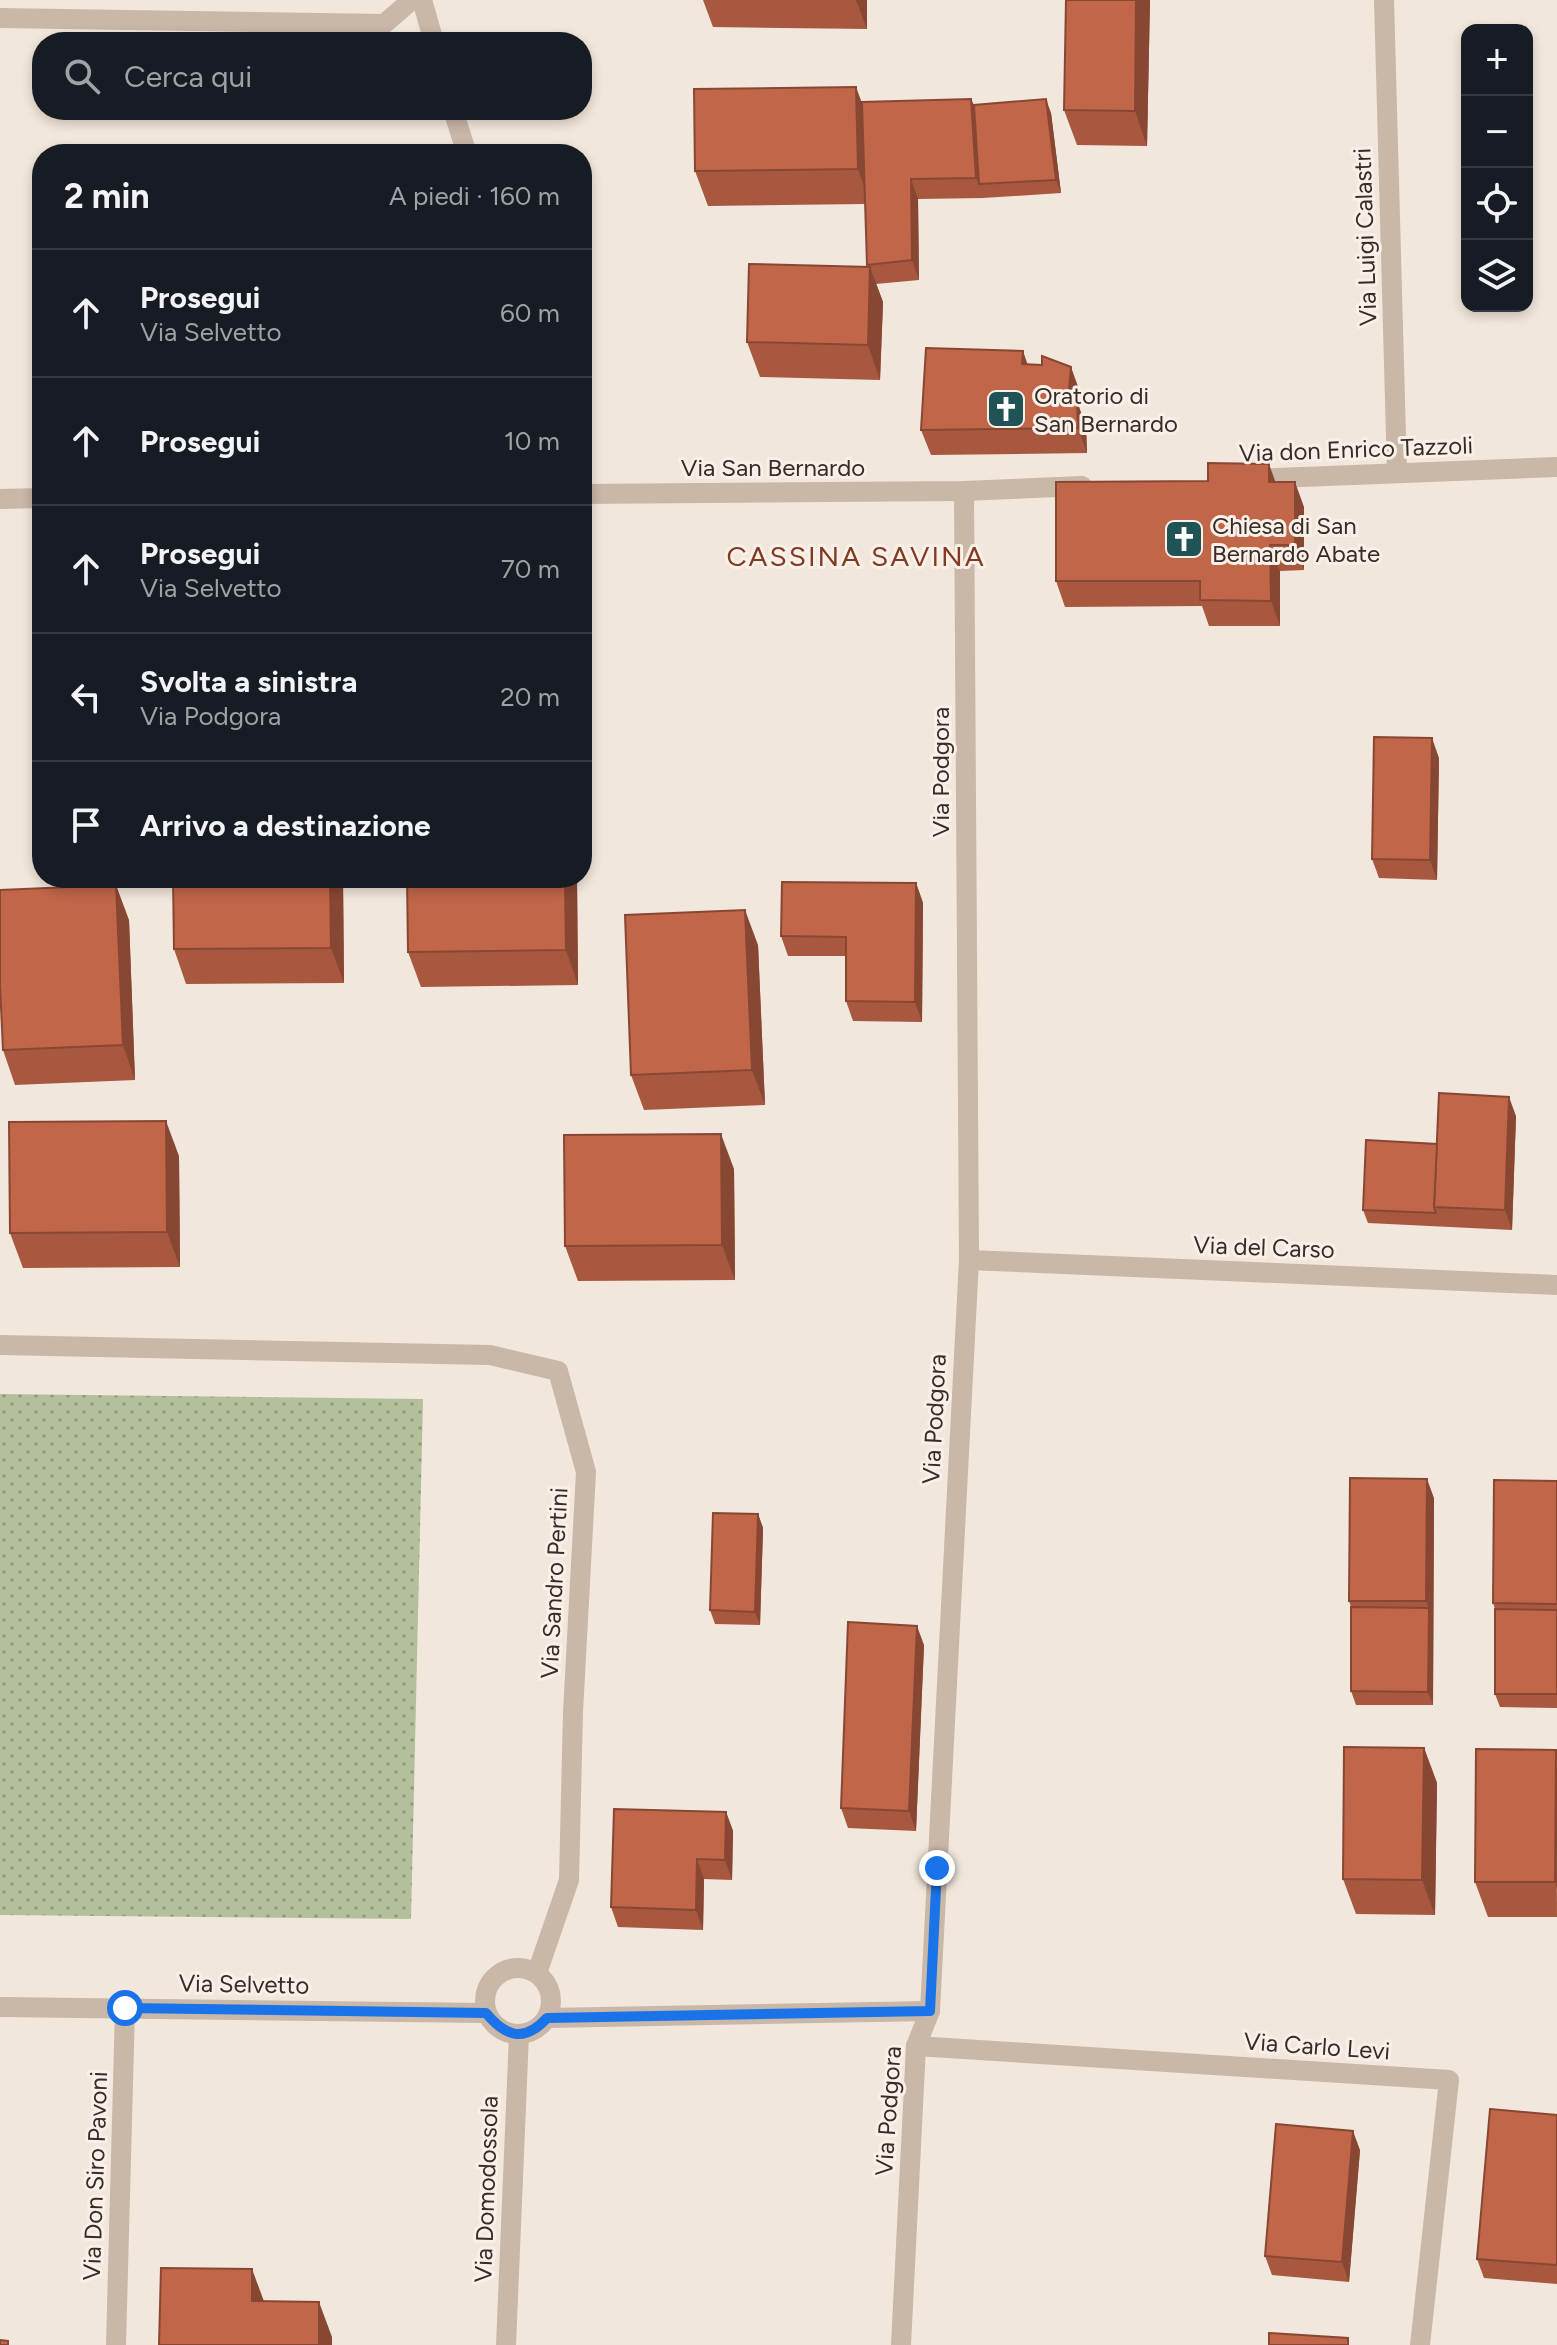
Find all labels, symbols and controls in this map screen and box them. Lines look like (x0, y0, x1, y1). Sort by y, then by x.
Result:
map controls (1461, 24, 1533, 312)
button: + (1461, 24, 1533, 96)
search box (32, 32, 592, 120)
icon: search (60, 54, 104, 98)
text: Cerca qui (124, 58, 252, 95)
button: − (1461, 96, 1533, 168)
street label: Via Luigi Calastri (1347, 147, 1383, 327)
button: locate (1461, 168, 1533, 240)
text: 2 min (64, 176, 150, 217)
text: A piedi · 160 m (389, 180, 560, 212)
button: layers (1461, 240, 1533, 312)
text: Prosegui (140, 279, 260, 316)
icon: ahead (64, 291, 108, 335)
text: 60 m (500, 297, 560, 329)
text: Via Selvetto (140, 316, 282, 348)
place label: Oratorio di San Bernardo (1034, 381, 1178, 438)
church icon: Oratorio di San Bernardo (985, 388, 1027, 430)
icon: ahead (64, 419, 108, 463)
text: Prosegui (140, 423, 260, 460)
text: 10 m (504, 425, 560, 457)
street label: Via don Enrico Tazzoli (1239, 430, 1473, 468)
street label: Via San Bernardo (681, 453, 865, 482)
place label: Chiesa di San Bernardo Abate (1212, 511, 1380, 568)
church icon: Chiesa di San Bernardo Abate (1163, 518, 1205, 560)
text: Prosegui (140, 535, 260, 572)
district label: CASSINA SAVINA (726, 539, 986, 573)
icon: ahead (64, 547, 108, 591)
text: 70 m (501, 553, 560, 585)
text: Via Selvetto (140, 572, 282, 604)
text: Svolta a sinistra (140, 663, 357, 700)
icon: left (64, 675, 108, 719)
text: 20 m (500, 681, 560, 713)
text: Via Podgora (140, 700, 281, 732)
street label: Via Podgora (926, 707, 955, 837)
icon: arrive (64, 803, 108, 847)
text: Arrivo a destinazione (140, 807, 431, 844)
street label: Via del Carso (1193, 1230, 1335, 1264)
street label: Via Podgora (916, 1353, 952, 1485)
street label: Via Sandro Pertini (535, 1487, 573, 1679)
route end (919, 1850, 955, 1886)
street label: Via Selvetto (178, 1968, 310, 2000)
route start (107, 1990, 143, 2026)
street label: Via Carlo Levi (1243, 2026, 1391, 2066)
street label: Via Podgora (869, 2045, 907, 2177)
street label: Via Don Siro Pavoni (77, 2071, 113, 2281)
street label: Via Domodossola (468, 2095, 504, 2283)

